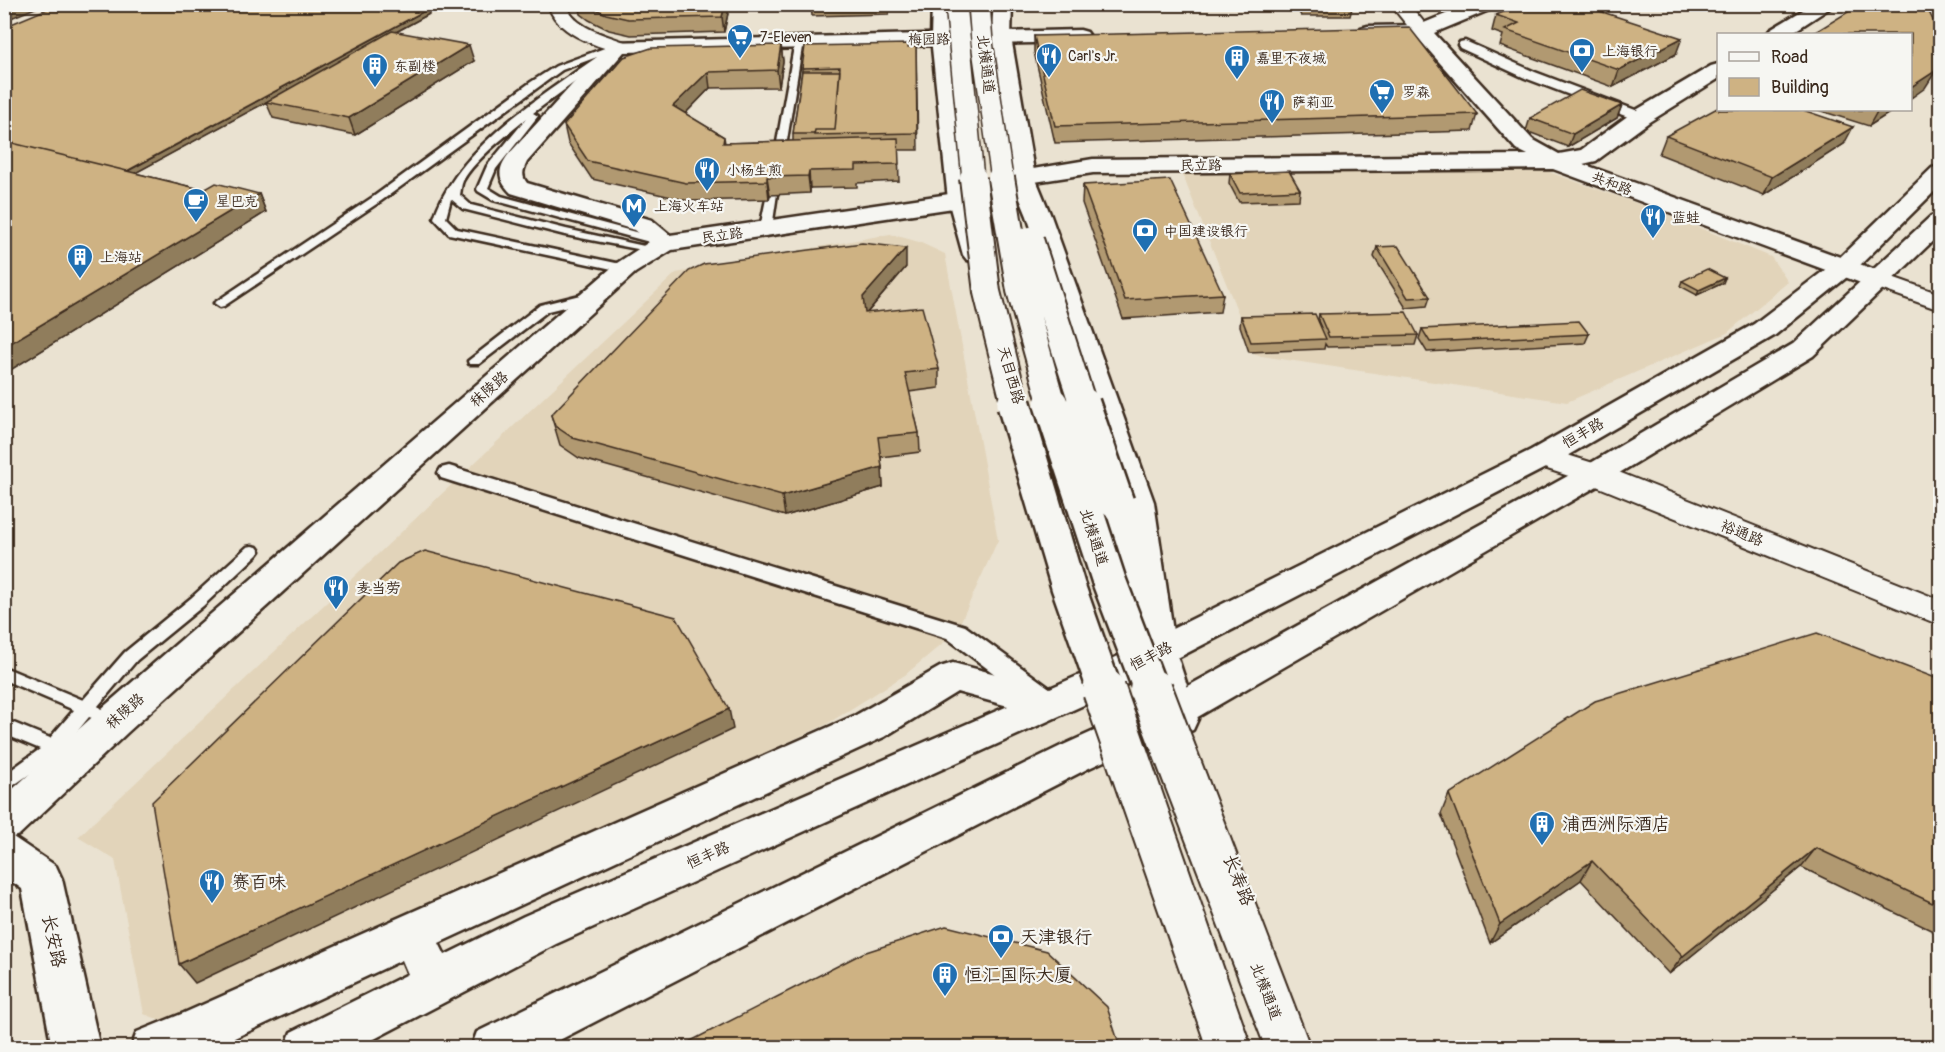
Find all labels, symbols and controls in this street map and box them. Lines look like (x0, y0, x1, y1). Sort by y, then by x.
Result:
supermarket icon: 7-Eleven (725, 22, 755, 60)
place label: 7-Eleven (760, 29, 812, 46)
street label: 梅园路 (908, 31, 950, 48)
street label: 北横通道 (972, 33, 999, 95)
legend (1717, 33, 1912, 111)
bank icon: 上海银行 (1567, 36, 1597, 74)
restaurant icon: Carl's Jr. (1034, 41, 1064, 79)
building icon: 嘉里不夜城 (1222, 43, 1252, 81)
place label: 上海银行 (1602, 43, 1658, 60)
text: Road (1771, 46, 1808, 69)
place label: Carl's Jr. (1068, 48, 1117, 65)
place label: 嘉里不夜城 (1256, 50, 1326, 67)
building icon: 东副楼 (360, 51, 390, 89)
place label: 东副楼 (394, 58, 436, 75)
text: Building (1771, 76, 1829, 99)
supermarket icon: 罗森 (1367, 77, 1397, 115)
place label: 罗森 (1402, 84, 1430, 101)
restaurant icon: 萨莉亚 (1257, 87, 1287, 125)
place label: 萨莉亚 (1292, 94, 1334, 111)
restaurant icon: 小杨生煎 (692, 155, 722, 193)
street label: 民立路 (1180, 157, 1222, 174)
place label: 小杨生煎 (726, 162, 782, 179)
street label: 共和路 (1589, 168, 1634, 199)
cafe icon: 星巴克 (181, 186, 211, 224)
metro station icon: 上海火车站 (619, 191, 649, 229)
place label: 星巴克 (216, 193, 258, 210)
place label: 上海火车站 (654, 198, 724, 215)
restaurant icon: 蓝蛙 (1638, 202, 1668, 240)
place label: 蓝蛙 (1672, 209, 1700, 226)
bank icon: 中国建设银行 (1130, 216, 1160, 254)
place label: 中国建设银行 (1164, 223, 1248, 240)
street label: 民立路 (700, 224, 744, 247)
building icon: 上海站 (65, 242, 95, 280)
place label: 上海站 (100, 249, 142, 266)
street label: 天目西路 (993, 344, 1028, 407)
street label: 秣陵路 (466, 367, 512, 411)
street label: 恒丰路 (1559, 414, 1607, 453)
street label: 北横通道 (1075, 506, 1112, 569)
street label: 裕通路 (1717, 516, 1766, 551)
restaurant icon: 麦当劳 (321, 573, 351, 611)
place label: 麦当劳 (356, 579, 401, 598)
street label: 恒丰路 (1127, 638, 1176, 675)
street label: 秣陵路 (102, 689, 148, 733)
building icon: 浦西洲际酒店 (1527, 809, 1557, 847)
place label: 浦西洲际酒店 (1562, 813, 1670, 836)
street label: 恒丰路 (684, 838, 733, 873)
street label: 长寿路 (1218, 851, 1259, 910)
restaurant icon: 赛百味 (197, 867, 227, 905)
place label: 赛百味 (232, 871, 286, 894)
street label: 长安路 (37, 912, 70, 970)
bank icon: 天津银行 (986, 922, 1016, 960)
place label: 天津银行 (1020, 926, 1092, 949)
building icon: 恒汇国际大厦 (930, 960, 960, 998)
street label: 北横通道 (1246, 960, 1285, 1023)
place label: 恒汇国际大厦 (964, 964, 1072, 987)

